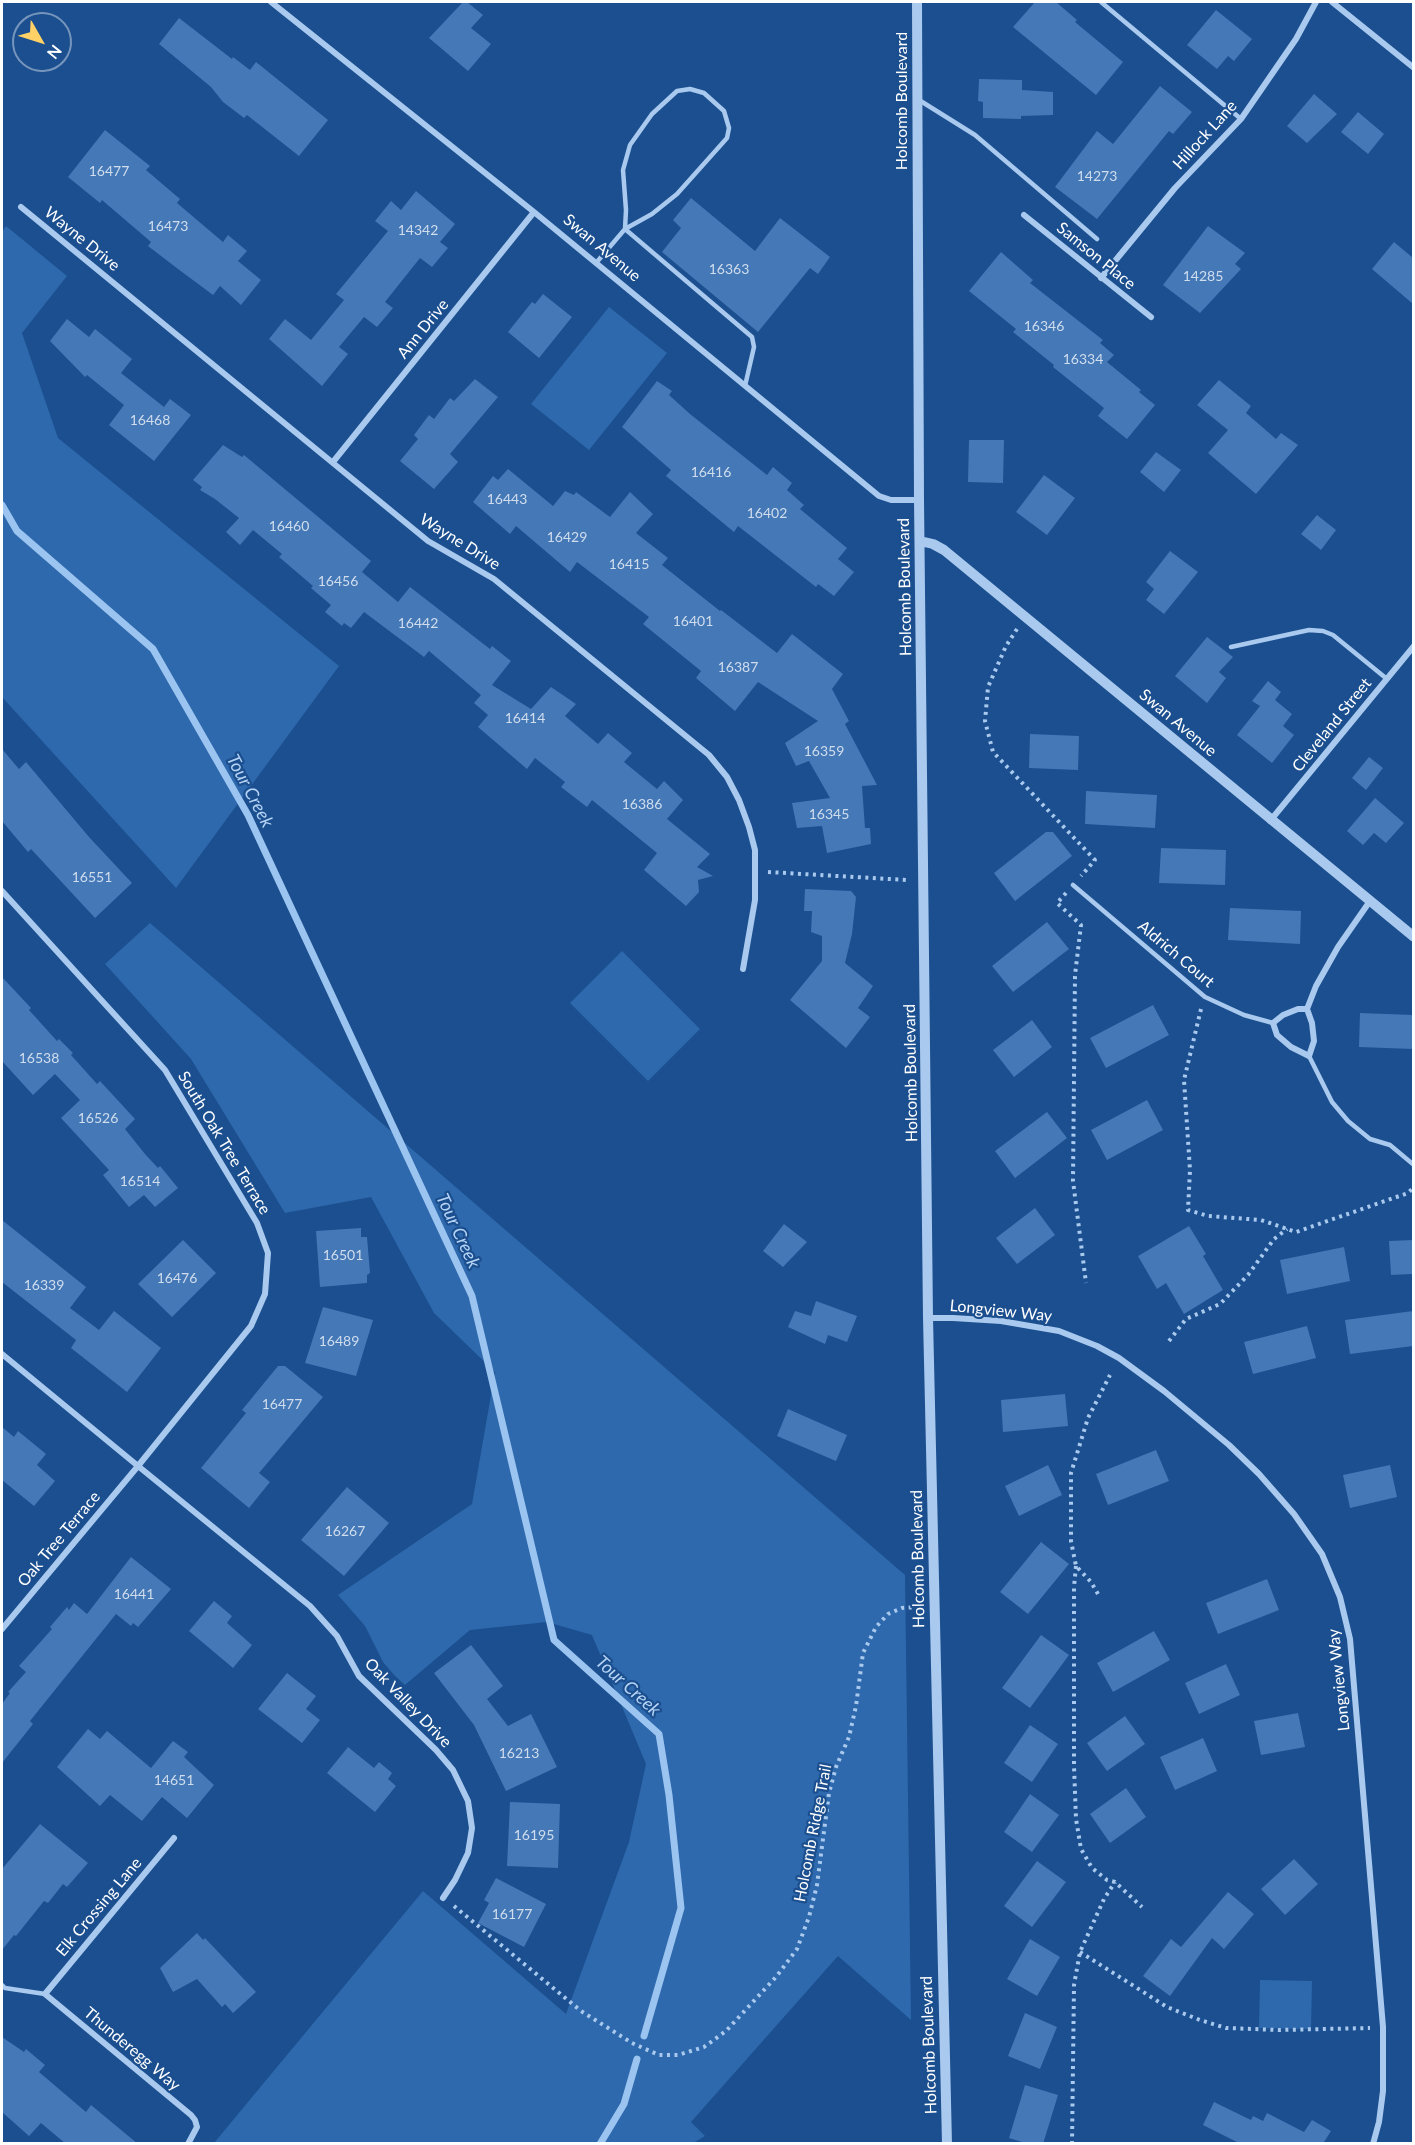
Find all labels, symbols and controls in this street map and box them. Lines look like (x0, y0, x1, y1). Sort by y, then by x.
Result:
north arrow (12, 12, 72, 72)
street label: Holcomb Boulevard (892, 32, 912, 170)
text: N (44, 42, 66, 63)
street label: Hillock Lane (1169, 97, 1241, 173)
house number: 16477 (89, 163, 129, 179)
house number: 14273 (1077, 168, 1117, 184)
street label: Wayne Drive (40, 203, 124, 275)
street label: Swan Avenue (560, 210, 644, 286)
house number: 16473 (148, 218, 188, 234)
street label: Samson Place (1053, 218, 1139, 294)
house number: 14342 (398, 222, 438, 238)
house number: 16363 (709, 261, 749, 277)
house number: 14285 (1183, 268, 1223, 284)
street label: Ann Drive (393, 295, 453, 363)
house number: 16346 (1024, 318, 1064, 334)
house number: 16334 (1063, 351, 1103, 367)
house number: 16468 (130, 412, 170, 428)
house number: 16416 (691, 464, 731, 480)
house number: 16443 (487, 491, 527, 507)
house number: 16402 (747, 505, 787, 521)
street label: Wayne Drive (416, 510, 504, 574)
house number: 16460 (269, 518, 309, 534)
street label: Holcomb Boulevard (894, 518, 916, 656)
house number: 16429 (547, 529, 587, 545)
house number: 16415 (609, 556, 649, 572)
house number: 16456 (318, 573, 358, 589)
house number: 16401 (673, 613, 713, 629)
house number: 16442 (398, 615, 438, 631)
house number: 16387 (718, 659, 758, 675)
street label: Cleveland Street (1288, 674, 1376, 776)
street label: Swan Avenue (1136, 685, 1220, 761)
house number: 16414 (505, 710, 545, 726)
house number: 16359 (804, 743, 844, 759)
water label: Tour Creek (222, 751, 278, 831)
house number: 16386 (622, 796, 662, 812)
house number: 16345 (809, 806, 849, 822)
house number: 16551 (72, 869, 112, 885)
street label: Aldrich Court (1134, 916, 1218, 992)
street label: Holcomb Boulevard (900, 1004, 922, 1142)
house number: 16538 (19, 1050, 59, 1066)
street label: South Oak Tree Terrace (174, 1068, 274, 1218)
house number: 16526 (78, 1110, 118, 1126)
house number: 16514 (120, 1173, 160, 1189)
water label: Tour Creek (431, 1190, 485, 1272)
house number: 16501 (323, 1247, 363, 1263)
house number: 16476 (157, 1270, 197, 1286)
house number: 16339 (24, 1277, 64, 1293)
street label: Longview Way (949, 1296, 1053, 1326)
house number: 16489 (319, 1333, 359, 1349)
house number: 16477 (262, 1396, 302, 1412)
street label: Oak Tree Terrace (14, 1488, 104, 1590)
street label: Holcomb Boulevard (907, 1490, 929, 1628)
house number: 16267 (325, 1523, 365, 1539)
house number: 16441 (114, 1586, 154, 1602)
street label: Longview Way (1324, 1628, 1354, 1732)
water label: Tour Creek (591, 1651, 665, 1721)
street label: Oak Valley Drive (361, 1654, 455, 1752)
house number: 16213 (499, 1745, 539, 1761)
street label: Holcomb Ridge Trail (790, 1762, 836, 1904)
house number: 14651 (154, 1772, 194, 1788)
house number: 16195 (514, 1827, 554, 1843)
street label: Elk Crossing Lane (52, 1854, 146, 1960)
house number: 16177 (492, 1906, 532, 1922)
street label: Holcomb Boulevard (917, 1976, 941, 2114)
street label: Thunderegg Way (80, 2003, 184, 2095)

